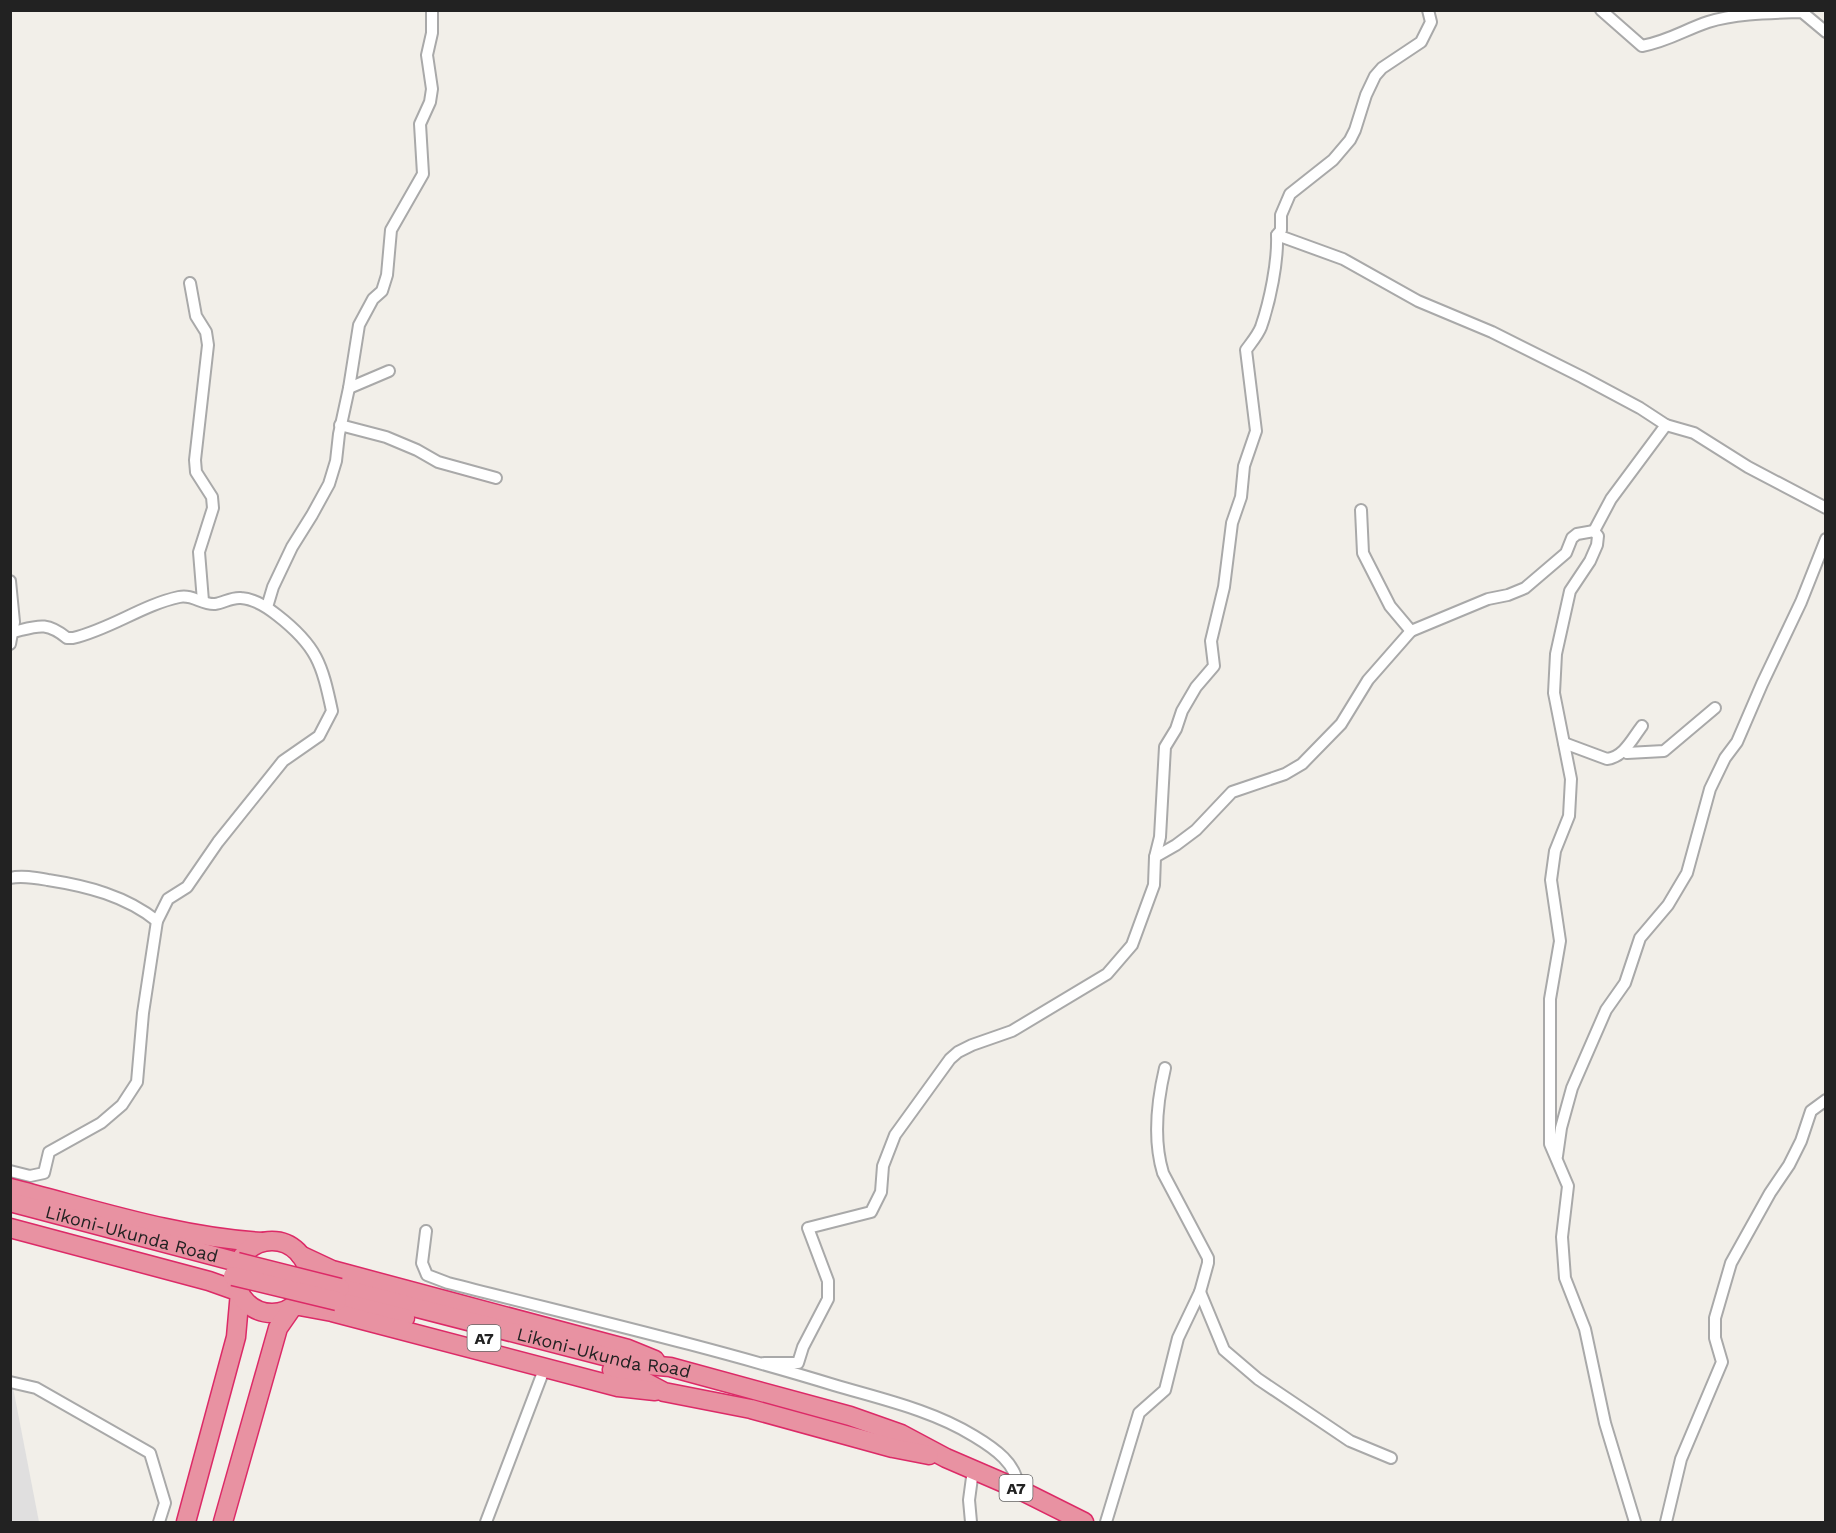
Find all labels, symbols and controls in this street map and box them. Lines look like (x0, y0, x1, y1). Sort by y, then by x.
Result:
street label: Likoni-Ukunda Road (43, 1201, 221, 1267)
street label: Likoni-Ukunda Road (515, 1323, 693, 1382)
road number: A7 (468, 1325, 500, 1351)
road number: A7 (1000, 1475, 1032, 1501)

